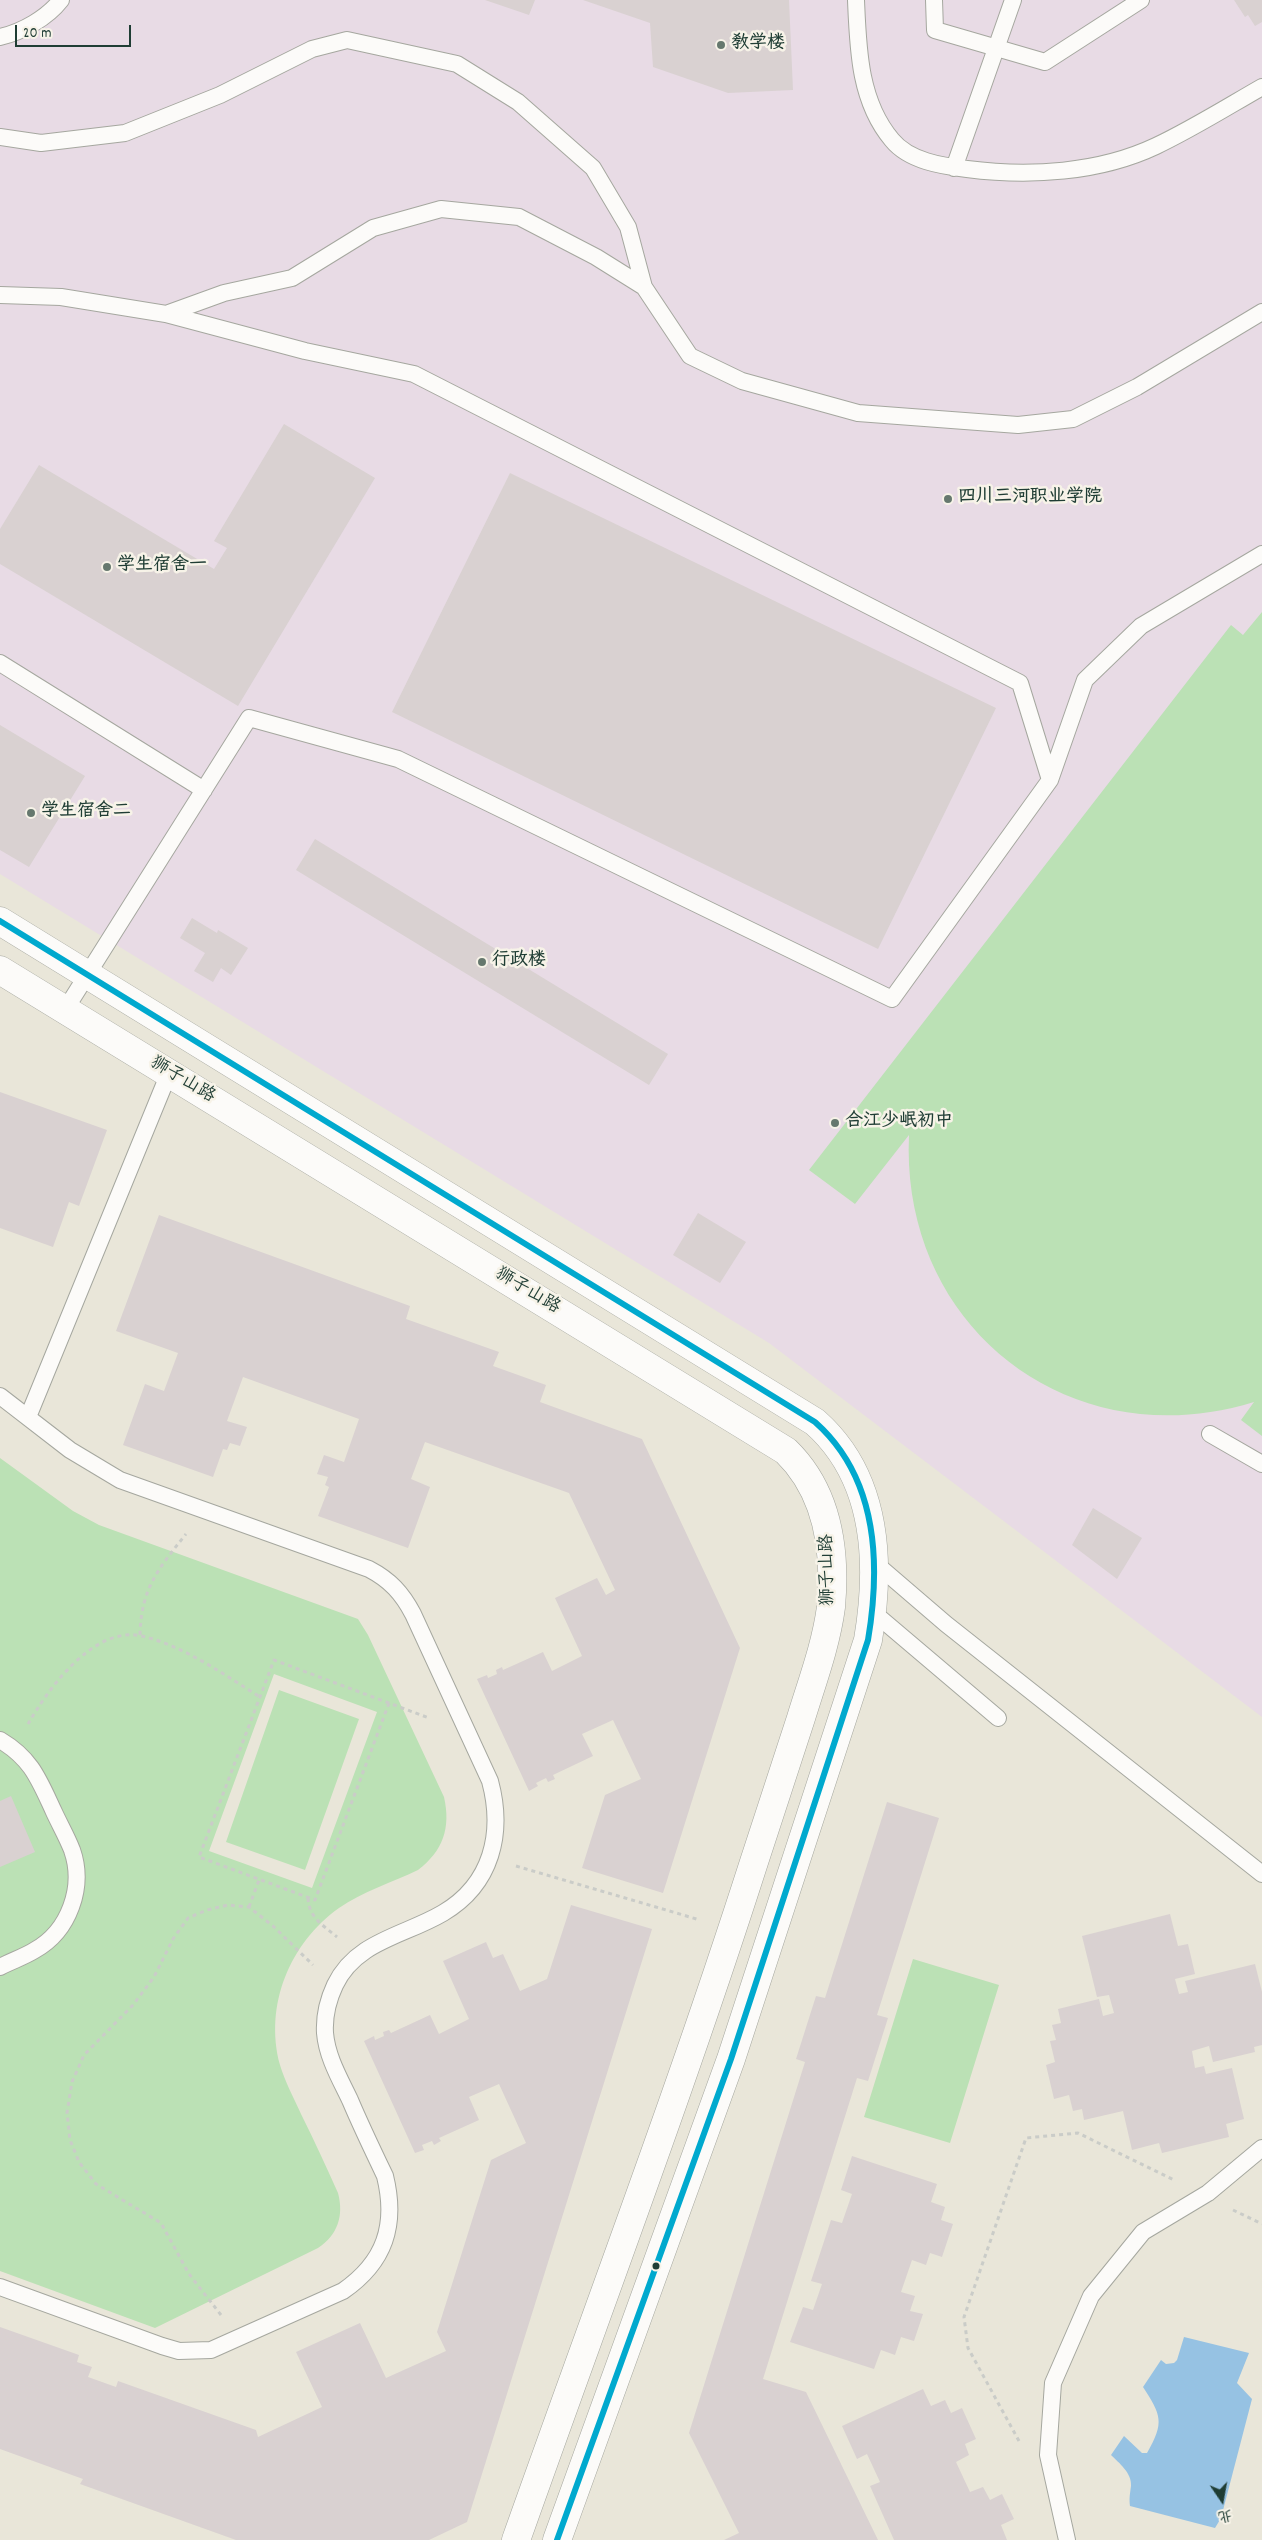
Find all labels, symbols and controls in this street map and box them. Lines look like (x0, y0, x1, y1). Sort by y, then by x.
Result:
scale bar (18, 15, 134, 47)
text: 20 m (23, 23, 51, 45)
place label: 教学楼 (731, 34, 785, 56)
marker: 教学楼 (715, 39, 727, 51)
place label: 四川三河职业学院 (958, 488, 1102, 510)
marker: 四川三河职业学院 (942, 493, 954, 505)
place label: 学生宿舍一 (117, 556, 207, 578)
marker: 学生宿舍一 (101, 561, 113, 573)
place label: 学生宿舍二 (41, 802, 131, 824)
marker: 学生宿舍二 (25, 807, 37, 819)
place label: 行政楼 (492, 951, 546, 973)
marker: 行政楼 (476, 956, 488, 968)
street label: 狮子山路 (146, 1053, 218, 1109)
place label: 合江少岷初中 (845, 1112, 953, 1134)
marker: 合江少岷初中 (829, 1117, 841, 1129)
street label: 狮子山路 (491, 1264, 563, 1320)
street label: 狮子山路 (818, 1534, 840, 1606)
unlabelled marker (651, 2261, 661, 2271)
north arrow (1197, 2475, 1247, 2525)
text: 北 (1216, 2503, 1234, 2526)

